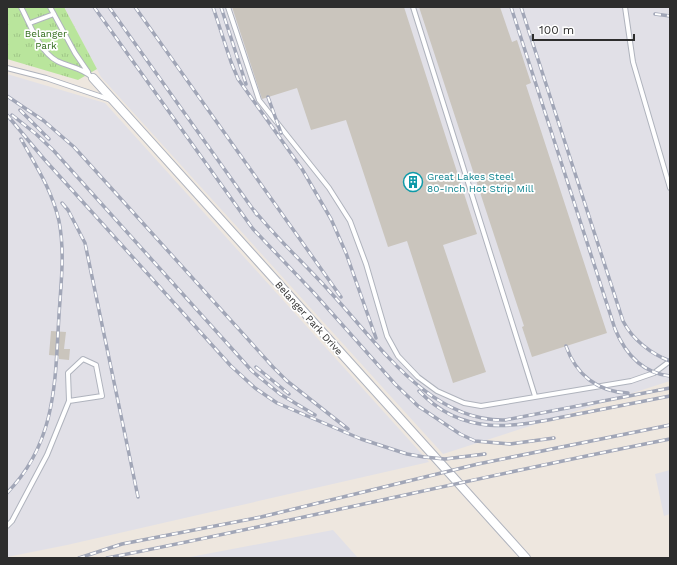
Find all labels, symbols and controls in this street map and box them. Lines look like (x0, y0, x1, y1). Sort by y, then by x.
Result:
scale bar (533, 16, 634, 42)
text: 100 m (539, 23, 574, 37)
park label: Belanger Park (25, 28, 67, 51)
building icon: Great Lakes Steel 80-Inch Hot Strip Mill (402, 171, 424, 193)
place label: Great Lakes Steel 80-Inch Hot Strip Mill (427, 171, 534, 194)
street label: Belanger Park Drive (273, 279, 345, 357)

